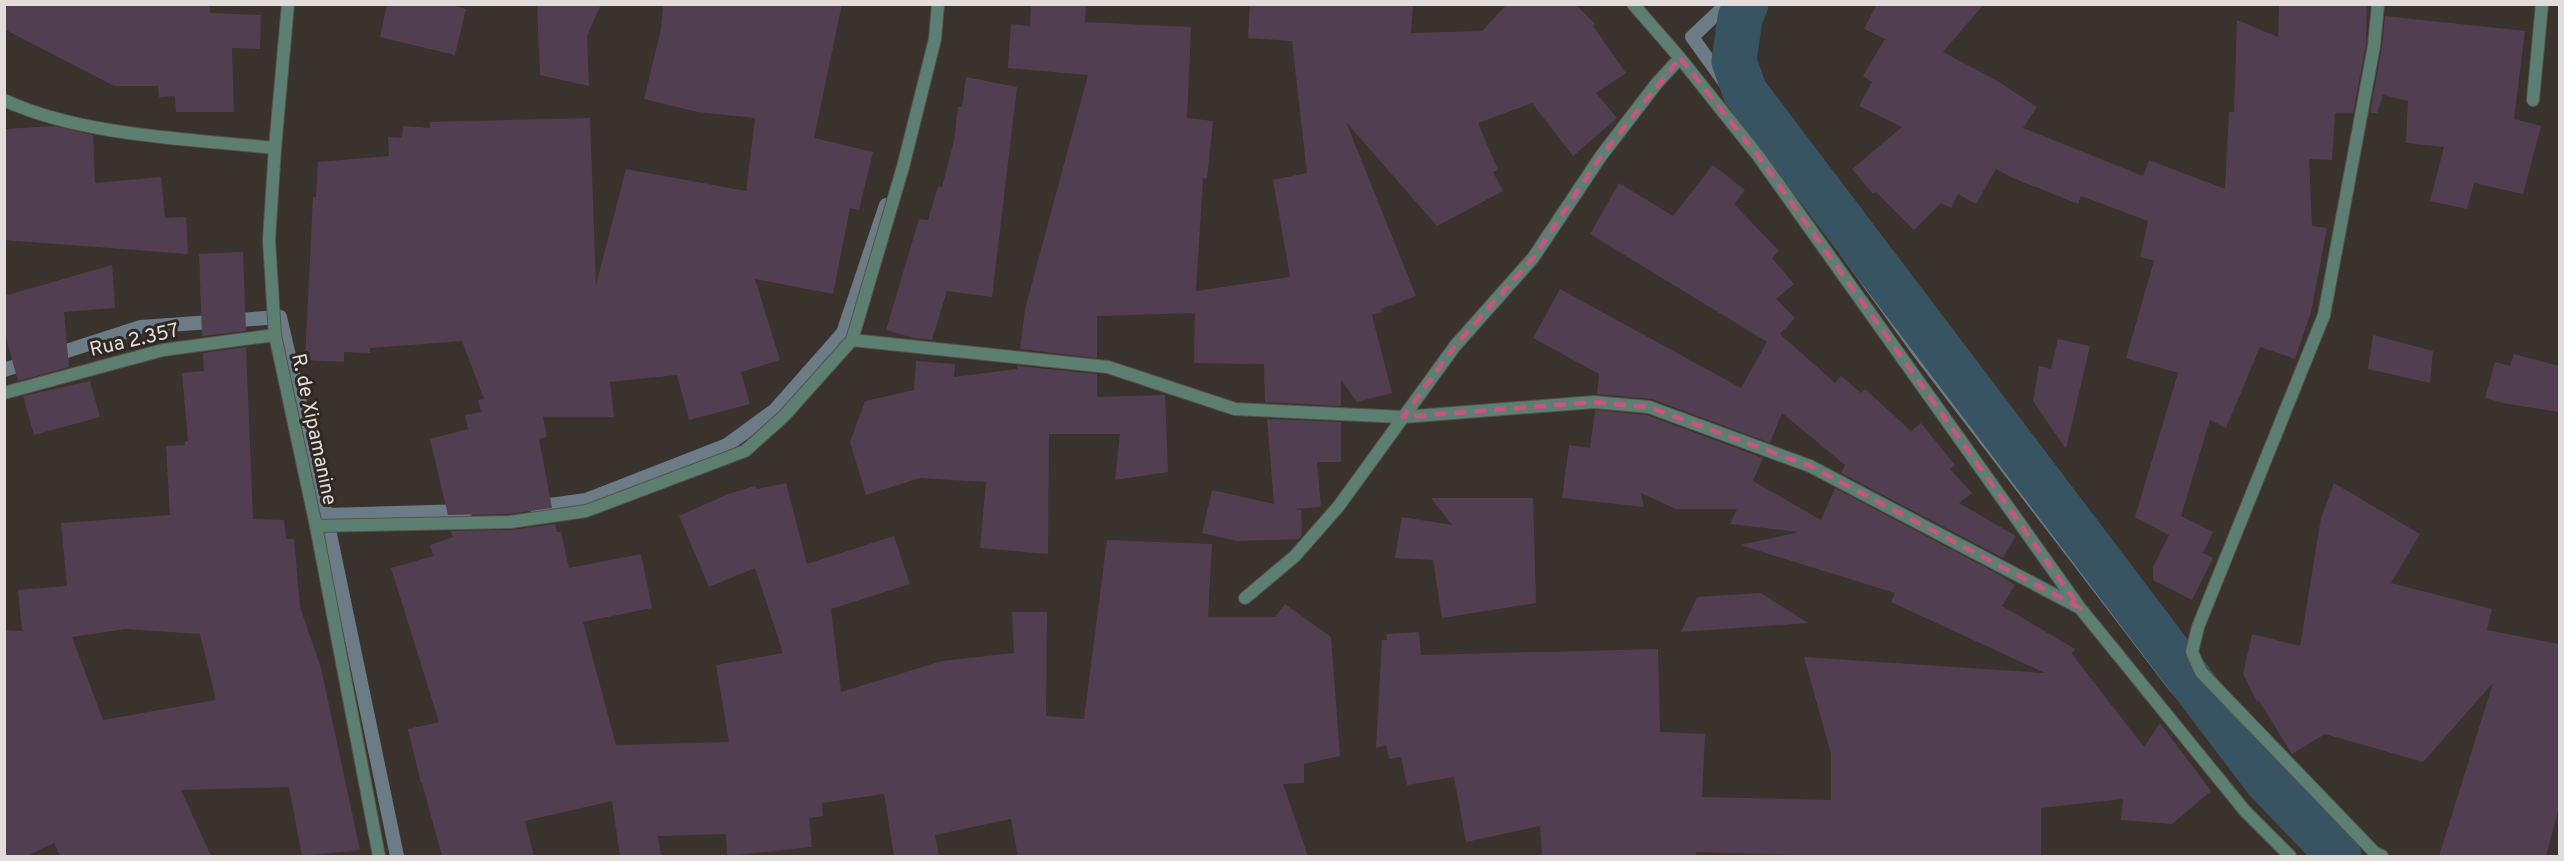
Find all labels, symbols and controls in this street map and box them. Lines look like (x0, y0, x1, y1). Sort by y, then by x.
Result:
street label: Rua 2.357 (87, 318, 182, 364)
street label: R. de Xipamanine (284, 351, 342, 508)

